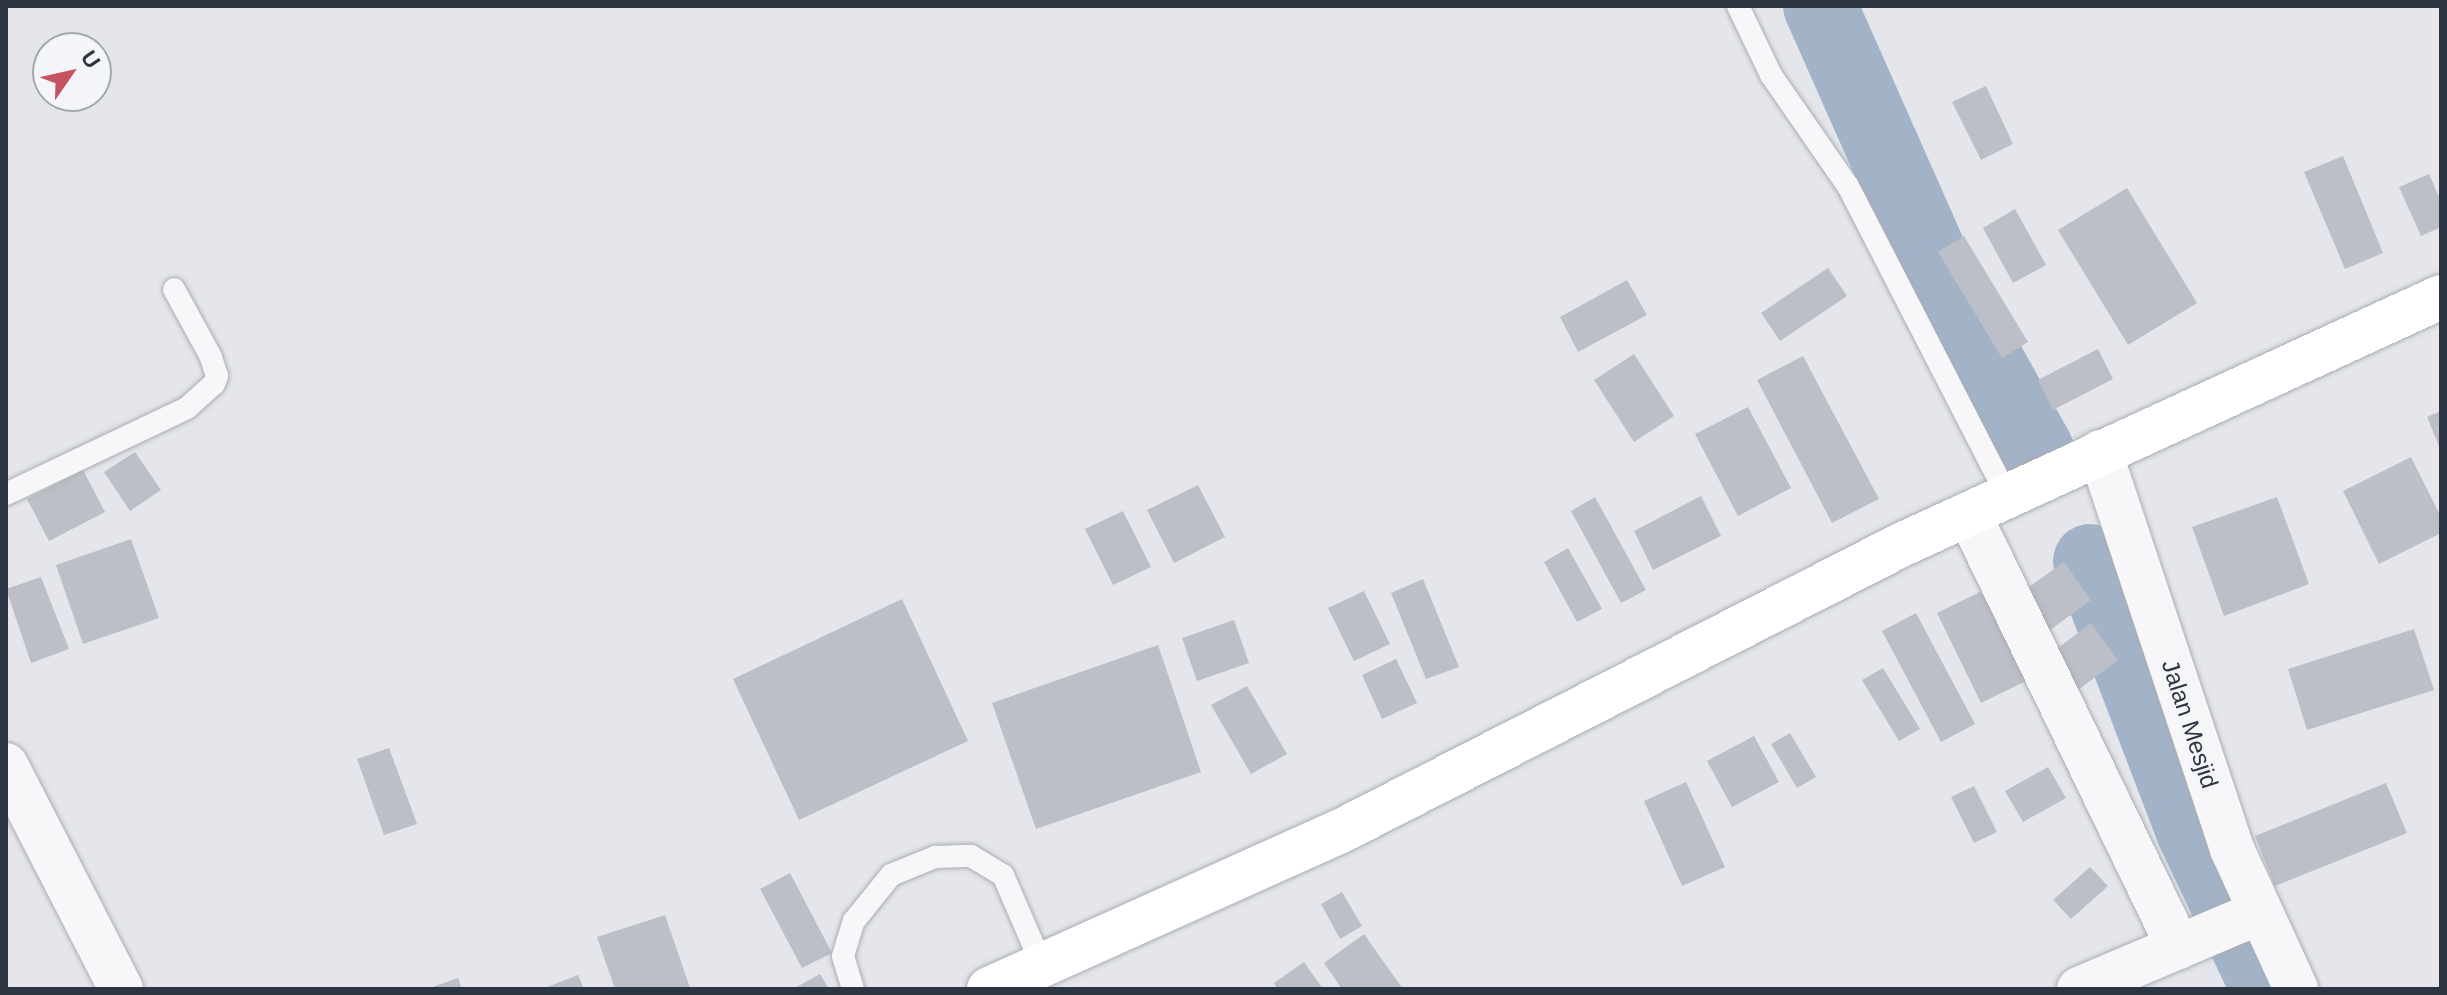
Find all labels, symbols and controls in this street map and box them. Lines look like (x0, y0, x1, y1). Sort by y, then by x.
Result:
north arrow (32, 32, 112, 112)
text: U (76, 46, 105, 73)
street label: Jalan Mesjid (2156, 656, 2224, 792)

